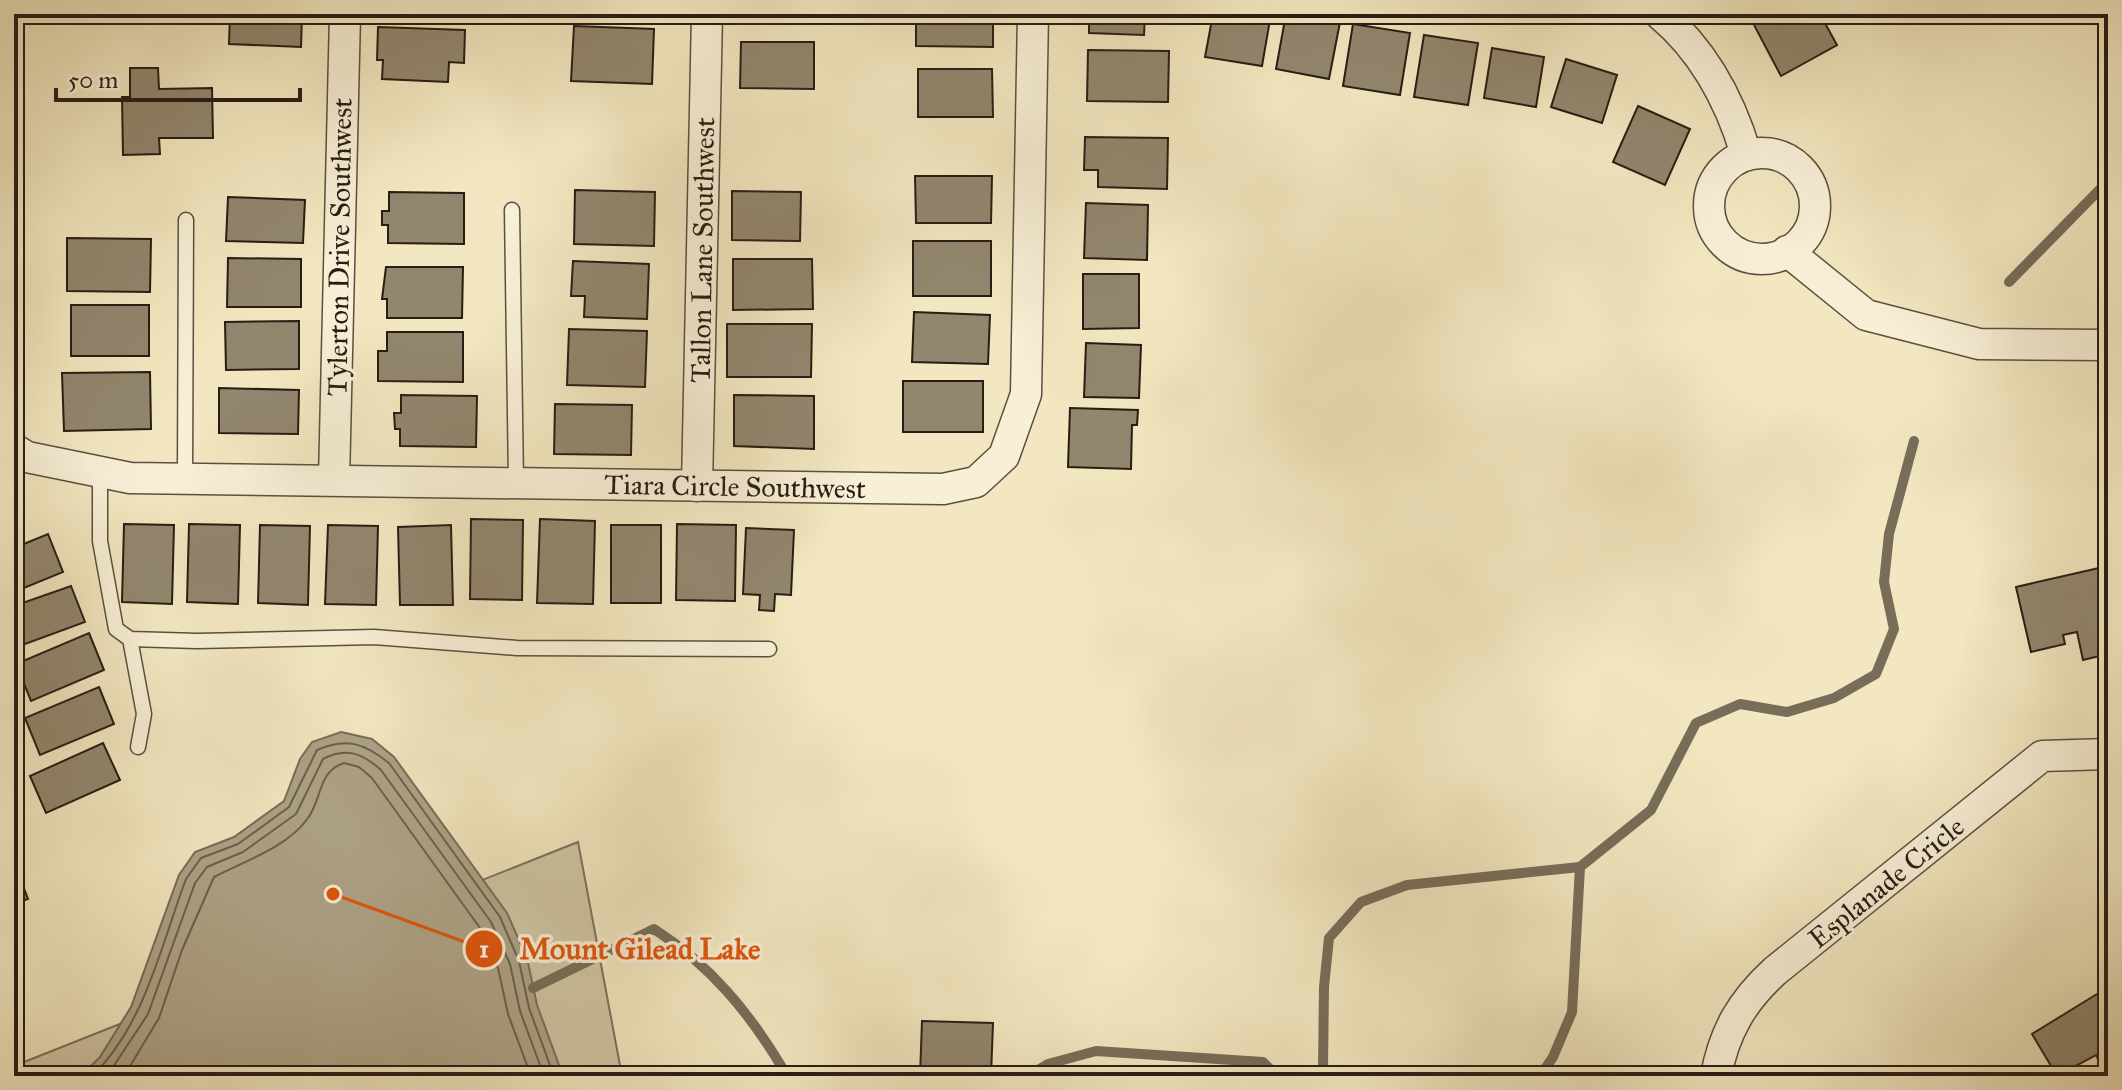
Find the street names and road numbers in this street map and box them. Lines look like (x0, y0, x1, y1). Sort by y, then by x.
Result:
street label: Tylerton Drive Southwest (319, 97, 360, 397)
street label: Tallon Lane Southwest (683, 117, 722, 383)
street label: Tiara Circle Southwest (604, 467, 866, 506)
street label: Esplanade Cricle (1801, 809, 1971, 956)

